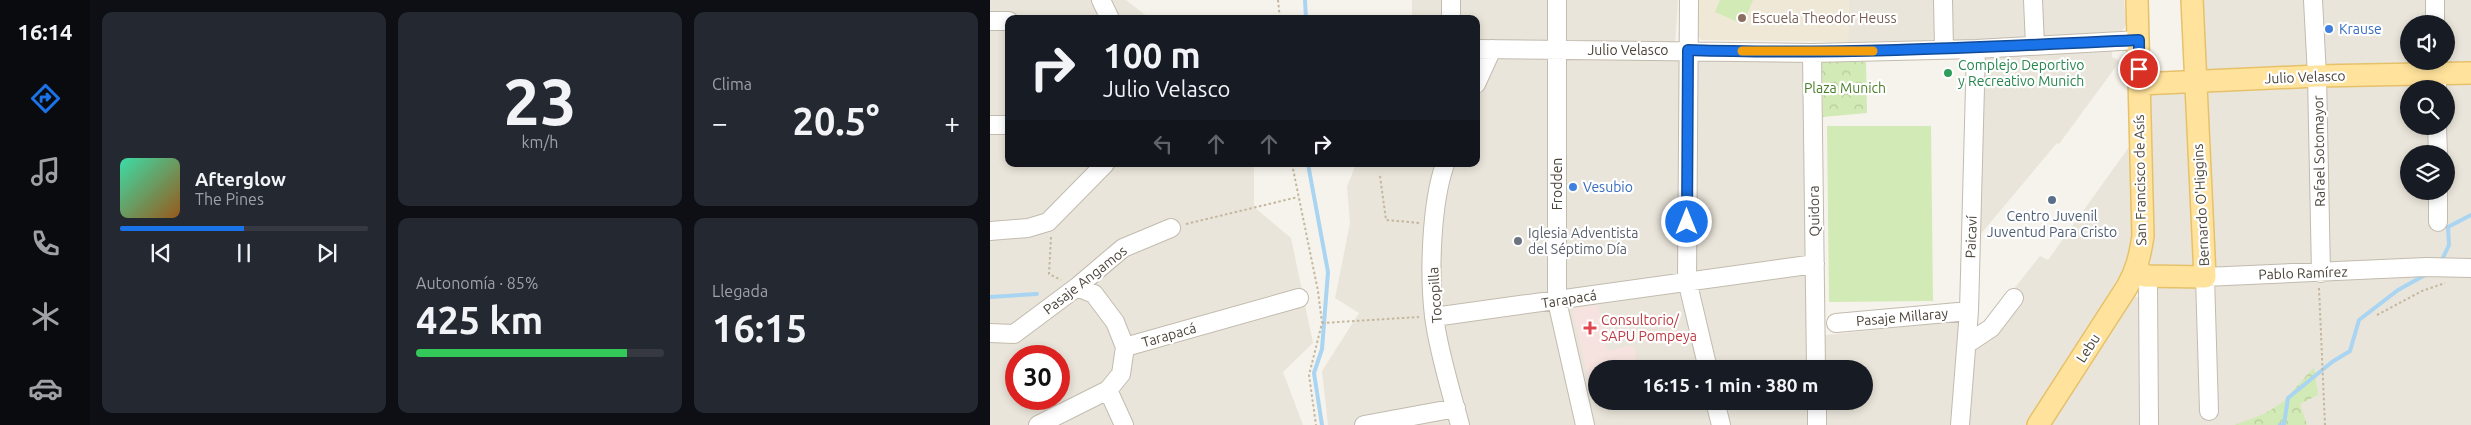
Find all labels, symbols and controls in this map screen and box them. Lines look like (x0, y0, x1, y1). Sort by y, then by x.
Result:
place label: Escuela Theodor Heuss (1752, 10, 1896, 26)
marker: Escuela Theodor Heuss (1736, 12, 1748, 24)
map controls (2400, 15, 2455, 200)
button: sound (2400, 15, 2455, 70)
text: 16:14 (17, 19, 73, 44)
place label: Krause (2339, 21, 2382, 37)
marker: Krause (2323, 23, 2335, 35)
icon: right (1020, 35, 1085, 100)
text: 100 m (1103, 35, 1201, 75)
street label: Julio Velasco (1587, 42, 1669, 58)
pin (2118, 48, 2160, 90)
icon: arrive (2125, 55, 2153, 83)
place label: Complejo Deportivo y Recreativo Munich (1958, 57, 2084, 89)
text: 23 (503, 64, 577, 137)
marker: Complejo Deportivo y Recreativo Munich (1942, 67, 1954, 79)
street label: Julio Velasco (2264, 68, 2346, 86)
text: Clima (712, 75, 752, 93)
text: Julio Velasco (1103, 76, 1230, 101)
park label: Plaza Munich (1804, 80, 1886, 96)
button: search (2400, 80, 2455, 135)
icon: directions (28, 81, 63, 116)
street label: Rafael Sotomayor (2310, 94, 2328, 207)
text: 20.5° (792, 100, 880, 142)
text: − (712, 107, 728, 138)
text: + (944, 107, 960, 138)
street label: San Francisco de Asís (2131, 114, 2149, 246)
icon: left (1149, 130, 1177, 158)
icon: ahead (1202, 130, 1230, 158)
icon: ahead (1255, 130, 1283, 158)
icon: right (1308, 130, 1336, 158)
text: km/h (522, 133, 558, 151)
street label: Bernardo O'Higgins (2190, 143, 2212, 267)
button: layers (2400, 145, 2455, 200)
icon: music (28, 154, 63, 189)
street label: Frodden (1549, 158, 1565, 210)
text: Afterglow (195, 168, 286, 190)
place label: Vesubio (1583, 179, 1633, 195)
marker: Vesubio (1567, 181, 1579, 193)
street label: Quidora (1806, 185, 1822, 237)
text: The Pines (195, 190, 264, 208)
marker: Centro Juvenil Juventud Para Cristo (2046, 194, 2058, 206)
position arrow (1660, 195, 1712, 247)
place label: Centro Juvenil Juventud Para Cristo (1987, 208, 2117, 240)
street label: Paicaví (1962, 215, 1980, 259)
place label: Iglesia Adventista del Séptimo Día (1528, 225, 1638, 257)
icon: phone (28, 226, 63, 261)
marker: Iglesia Adventista del Séptimo Día (1512, 235, 1524, 247)
icon: previous (147, 239, 175, 267)
icon: pause (230, 239, 258, 267)
icon: next (313, 239, 341, 267)
street label: Pasaje Angamos (1040, 242, 1130, 318)
street label: Pablo Ramírez (2258, 263, 2348, 283)
street label: Tocopilla (1425, 266, 1445, 324)
text: Autonomía · 85% (416, 274, 538, 292)
text: Llegada (712, 282, 768, 300)
street label: Tarapacá (1540, 287, 1598, 311)
icon: climate (28, 299, 63, 334)
text: 425 km (416, 299, 543, 341)
street label: Pasaje Millaray (1855, 305, 1949, 329)
text: 16:15 (712, 307, 807, 349)
place label: Consultorio/ SAPU Pompeya (1601, 312, 1697, 344)
street label: Tarapacá (1140, 320, 1198, 350)
marker: Consultorio/ SAPU Pompeya (1583, 321, 1597, 335)
street label: Lebu (2073, 331, 2103, 365)
speed limit sign: 30 (1005, 345, 1070, 410)
icon: car (28, 371, 63, 406)
text: 16:15 · 1 min · 380 m (1643, 374, 1818, 396)

